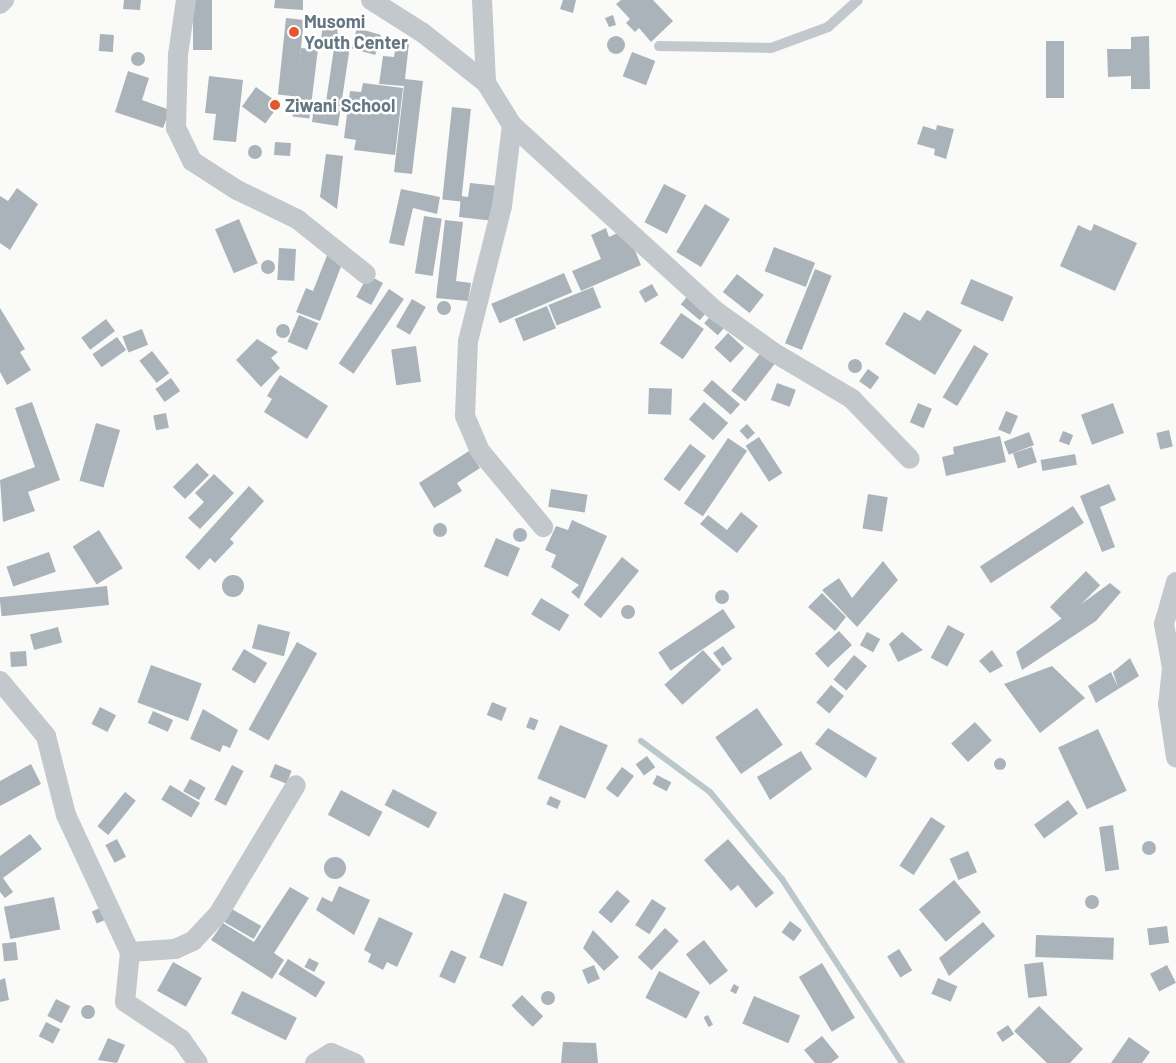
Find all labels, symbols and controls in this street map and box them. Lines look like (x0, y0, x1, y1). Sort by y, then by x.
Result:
place label: Musomi Youth Center (304, 11, 408, 54)
marker: Musomi Youth Center (288, 26, 300, 38)
place label: Ziwani School (285, 94, 395, 116)
marker: Ziwani School (269, 99, 281, 111)

